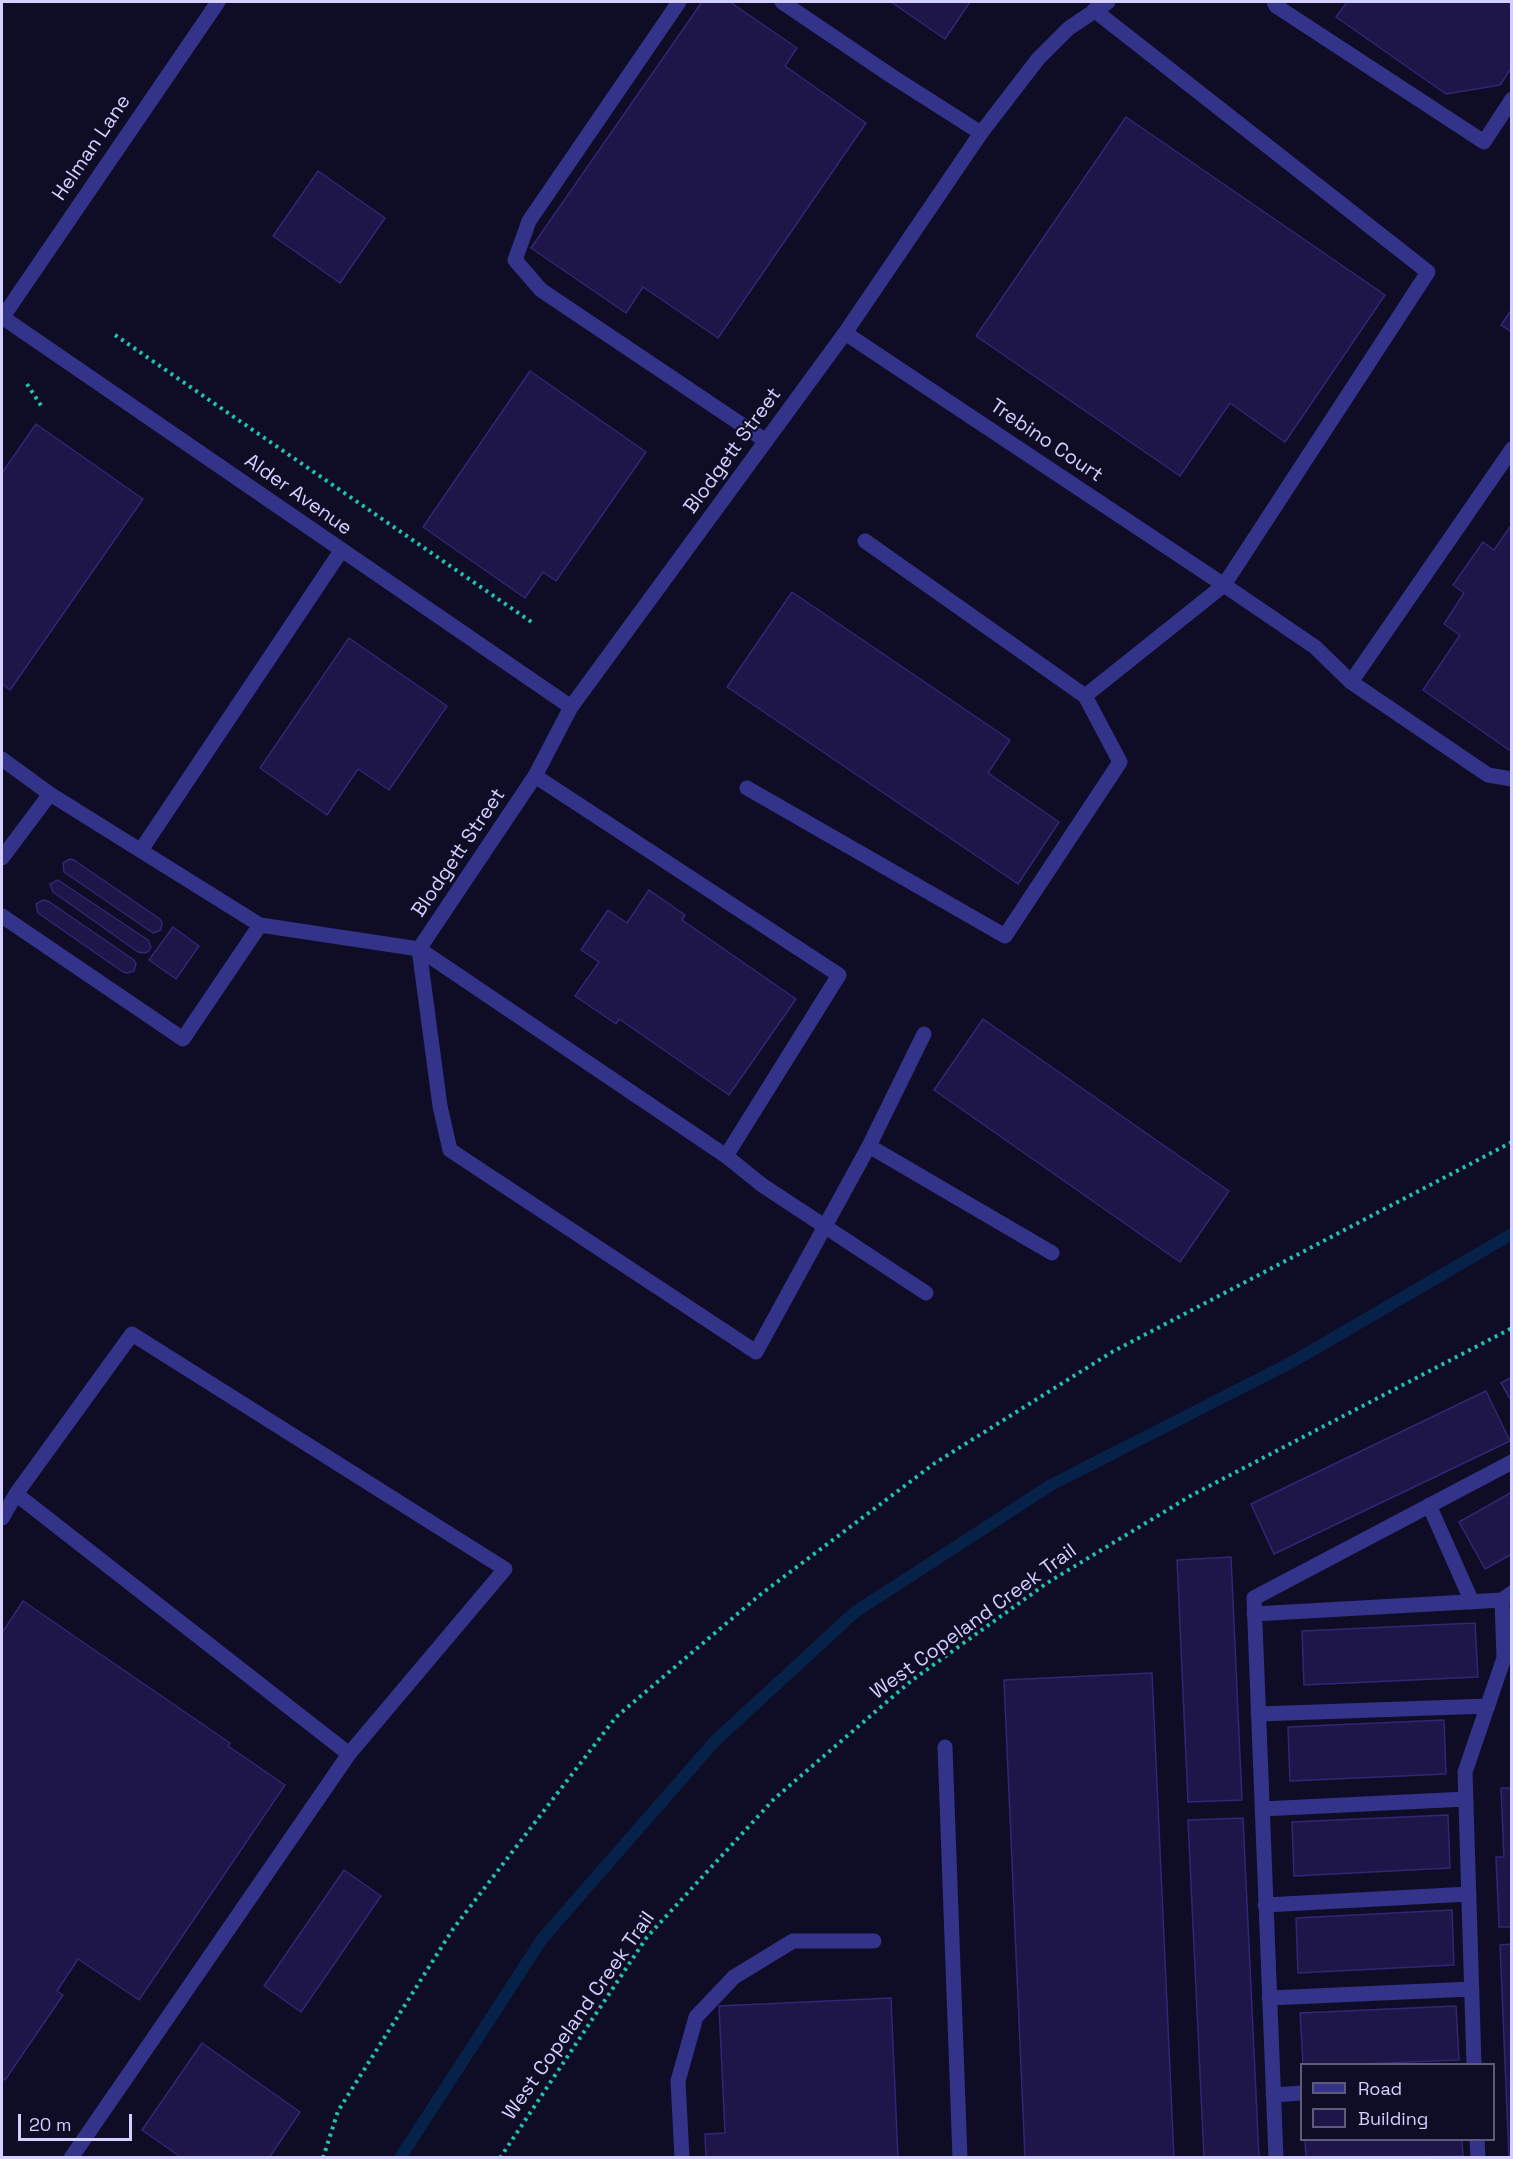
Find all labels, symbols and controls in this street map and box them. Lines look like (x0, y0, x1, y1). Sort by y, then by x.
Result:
street label: Helman Lane (48, 91, 136, 205)
street label: Blodgett Street (679, 383, 787, 519)
street label: Trebino Court (985, 394, 1107, 488)
street label: Alder Avenue (240, 449, 356, 541)
street label: Blodgett Street (407, 784, 511, 922)
street label: West Copeland Creek Trail (866, 1539, 1082, 1705)
street label: West Copeland Creek Trail (498, 1907, 660, 2125)
legend (1300, 2063, 1495, 2141)
text: Road (1358, 2077, 1402, 2100)
scale bar (21, 2102, 135, 2140)
text: Building (1358, 2107, 1428, 2130)
text: 20 m (29, 2113, 72, 2136)

